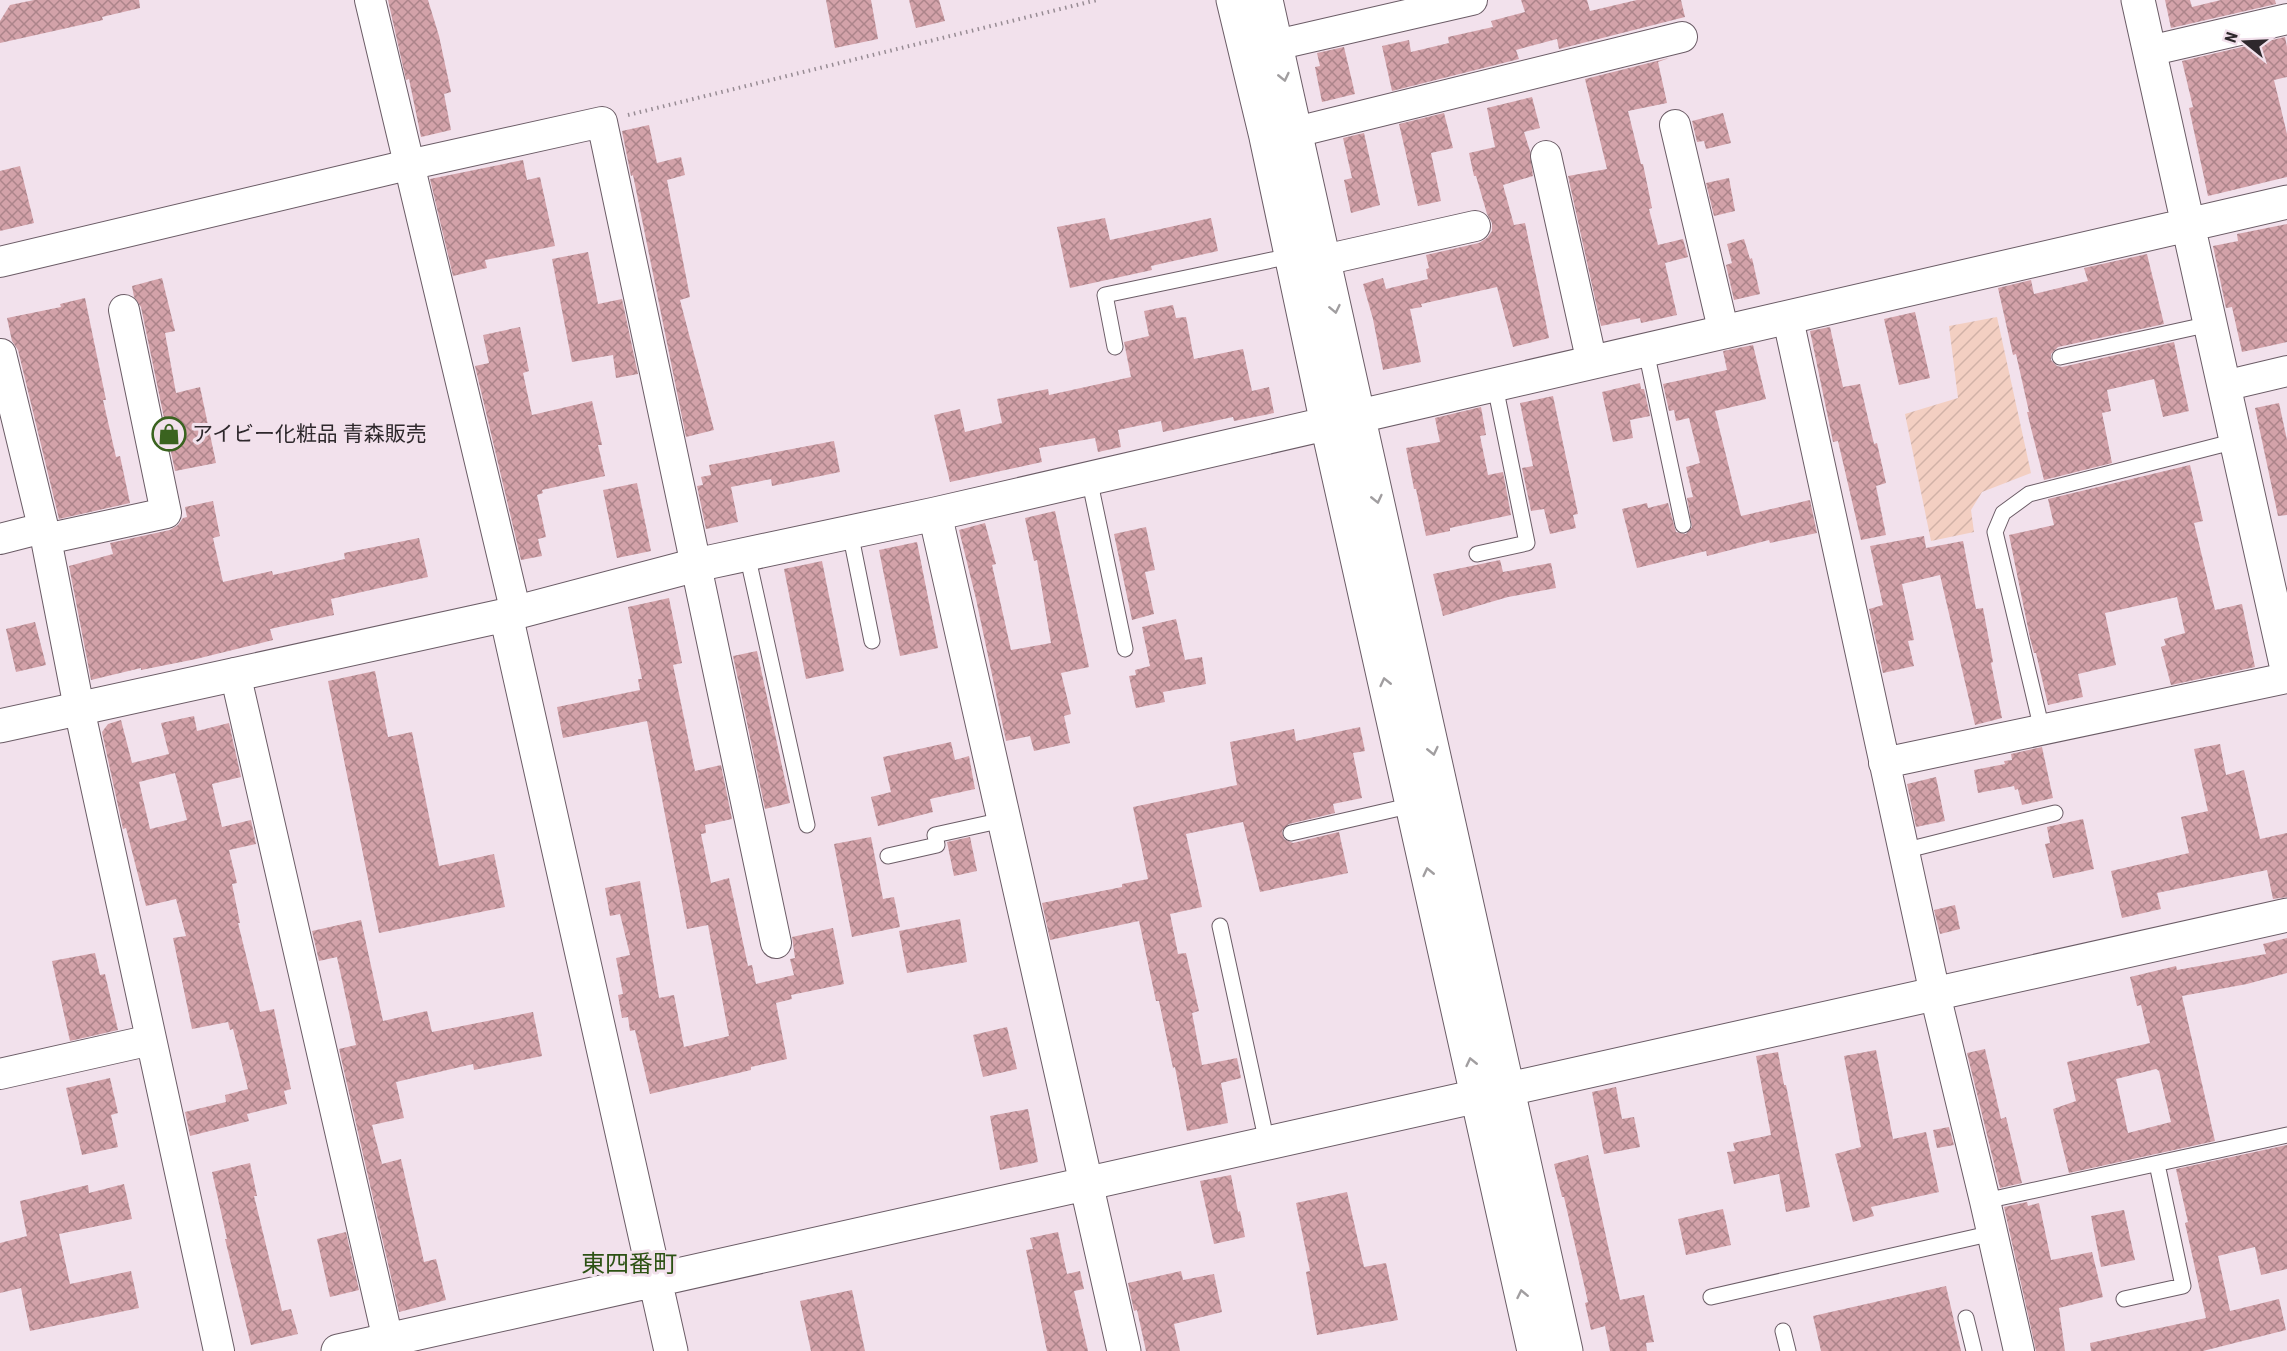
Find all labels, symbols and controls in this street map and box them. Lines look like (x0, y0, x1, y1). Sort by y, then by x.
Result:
north arrow (2215, 12, 2275, 72)
text: N (2221, 30, 2242, 45)
one-way arrow (1276, 72, 1289, 82)
one-way arrow (1328, 304, 1341, 314)
shop icon: アイビー化粧品 青森販売 (151, 416, 187, 452)
place label: アイビー化粧品 青森販売 (192, 422, 427, 446)
one-way arrow (1370, 494, 1383, 504)
one-way arrow (1379, 677, 1392, 687)
one-way arrow (1426, 746, 1439, 756)
one-way arrow (1422, 867, 1435, 877)
one-way arrow (1465, 1058, 1478, 1068)
district label: 東四番町 (581, 1250, 677, 1278)
one-way arrow (1516, 1289, 1529, 1299)

